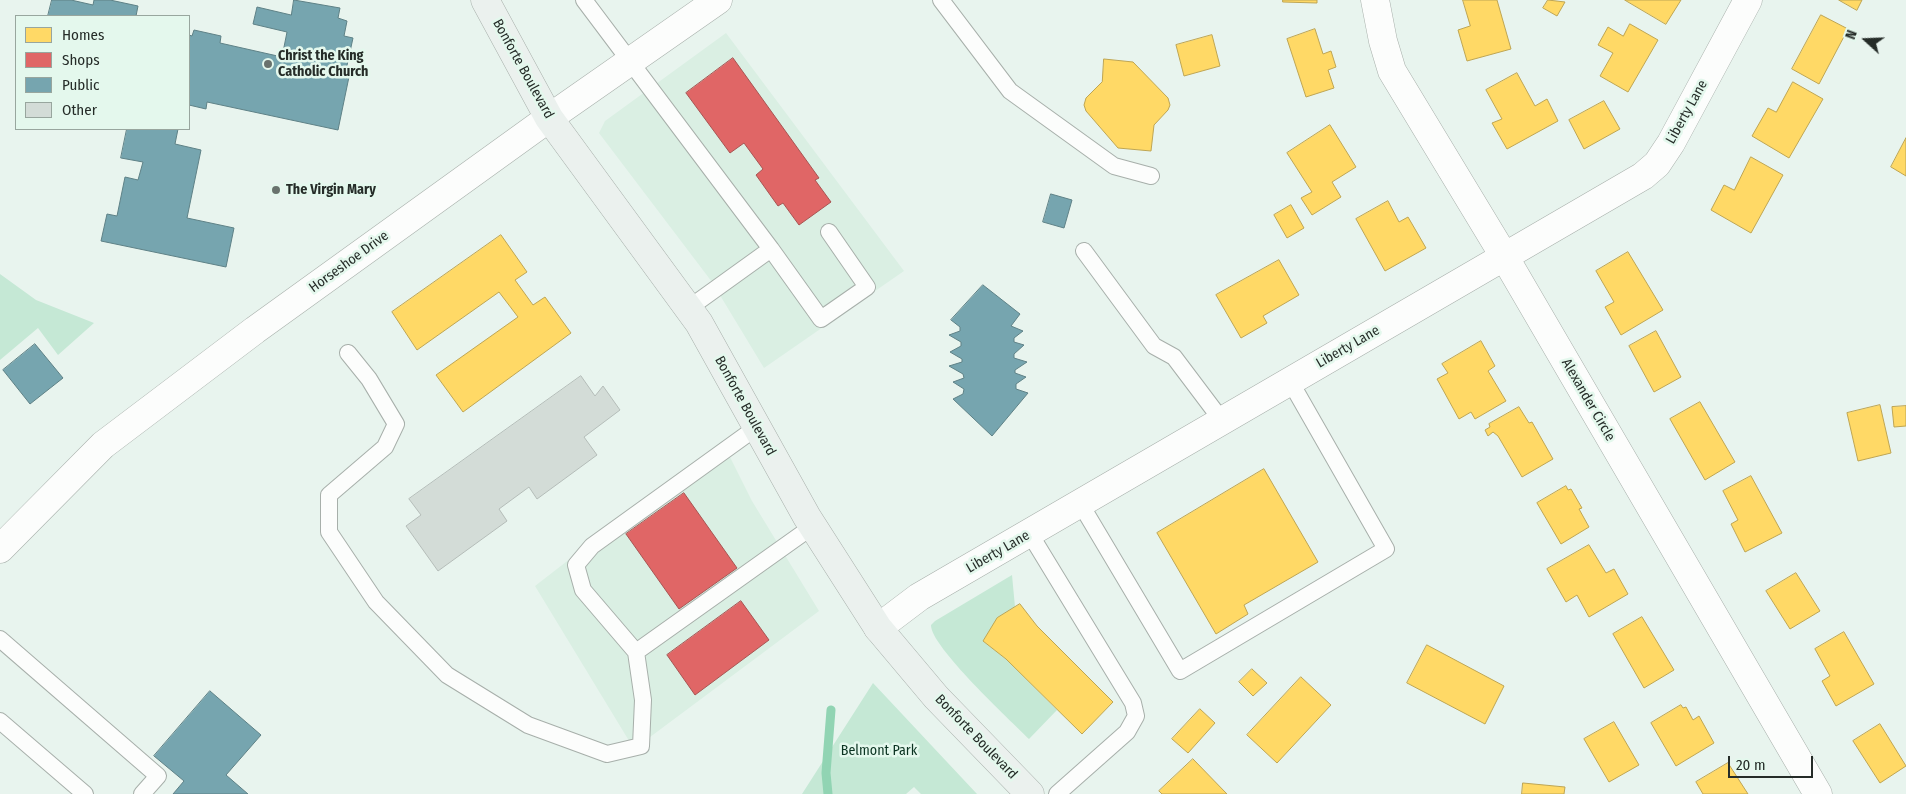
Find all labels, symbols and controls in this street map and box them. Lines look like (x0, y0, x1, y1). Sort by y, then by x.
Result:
legend (15, 15, 190, 130)
north arrow (1841, 15, 1891, 65)
street label: Bonforte Boulevard (489, 16, 557, 122)
text: Homes (62, 26, 104, 44)
text: N (1842, 28, 1861, 42)
place label: Christ the King Catholic Church (278, 48, 368, 80)
text: Shops (62, 51, 100, 69)
marker: Christ the King Catholic Church (262, 58, 274, 70)
text: Public (62, 76, 99, 94)
street label: Liberty Lane (1663, 77, 1711, 147)
text: Other (62, 101, 97, 119)
place label: The Virgin Mary (286, 182, 376, 198)
marker: The Virgin Mary (270, 184, 282, 196)
street label: Horseshoe Drive (306, 228, 392, 296)
street label: Liberty Lane (1313, 322, 1383, 372)
street label: Bonforte Boulevard (711, 353, 779, 459)
street label: Alexander Circle (1558, 356, 1618, 444)
street label: Liberty Lane (963, 527, 1033, 577)
street label: Bonforte Boulevard (931, 691, 1021, 783)
park label: Belmont Park (841, 743, 917, 759)
scale bar (1731, 746, 1816, 778)
text: 20 m (1736, 756, 1766, 774)

